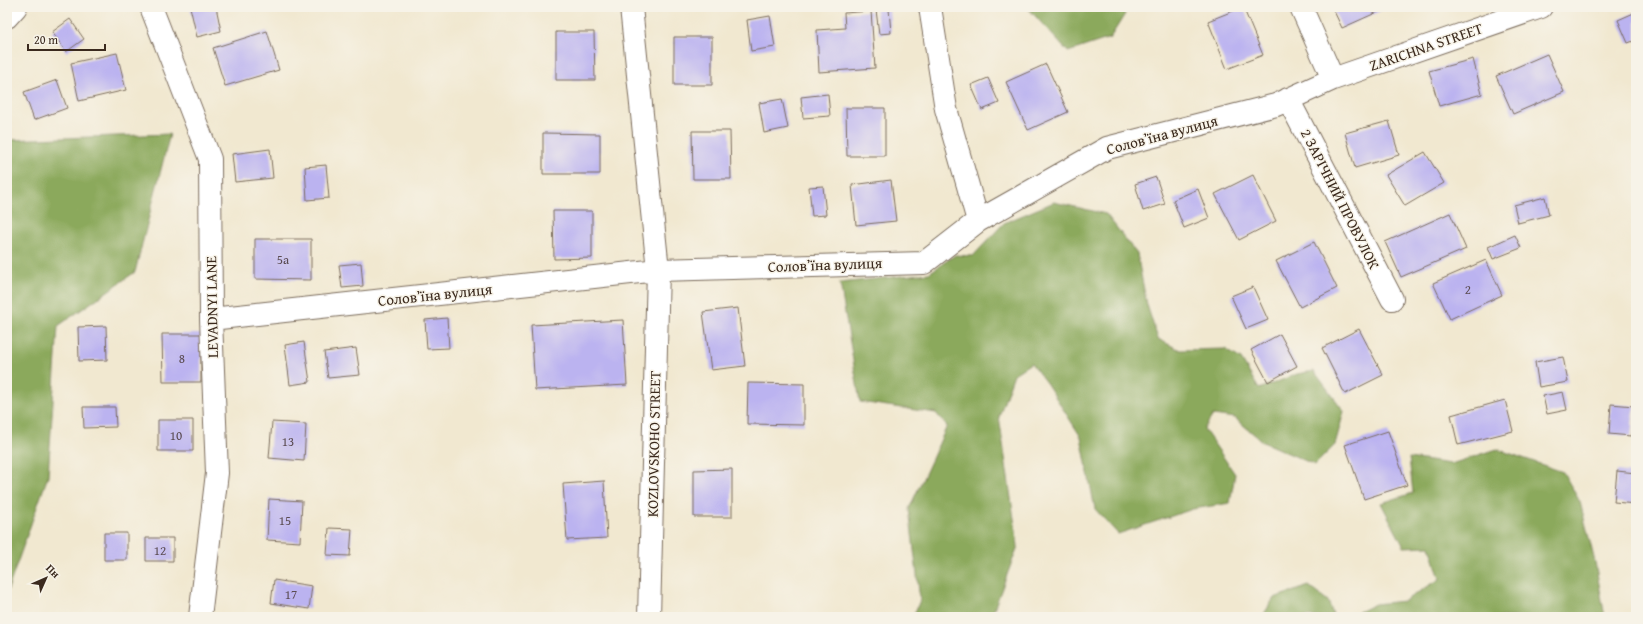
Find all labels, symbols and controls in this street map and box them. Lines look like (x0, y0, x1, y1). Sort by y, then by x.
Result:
street label: ZARICHNA STREET (1366, 17, 1486, 76)
scale bar (28, 26, 105, 52)
text: 20 m (34, 31, 58, 48)
street label: Соловʼїна вулиця (1104, 109, 1220, 159)
street label: 2 ЗАРІЧНИЙ ПРОВУЛОК (1296, 125, 1385, 273)
house number: 5а (277, 250, 290, 269)
street label: Соловʼїна вулиця (767, 252, 883, 277)
street label: LEVADNYI LANE (200, 255, 223, 358)
street label: Соловʼїна вулиця (377, 278, 493, 311)
house number: 2 (1465, 280, 1471, 299)
house number: 8 (179, 349, 185, 368)
street label: KOZLOVSKOHO STREET (642, 370, 665, 517)
house number: 10 (170, 426, 182, 445)
house number: 13 (282, 432, 294, 451)
house number: 15 (279, 511, 291, 530)
house number: 12 (154, 541, 166, 560)
north arrow (26, 558, 66, 598)
text: Пн (42, 560, 64, 582)
house number: 17 (285, 585, 297, 604)

